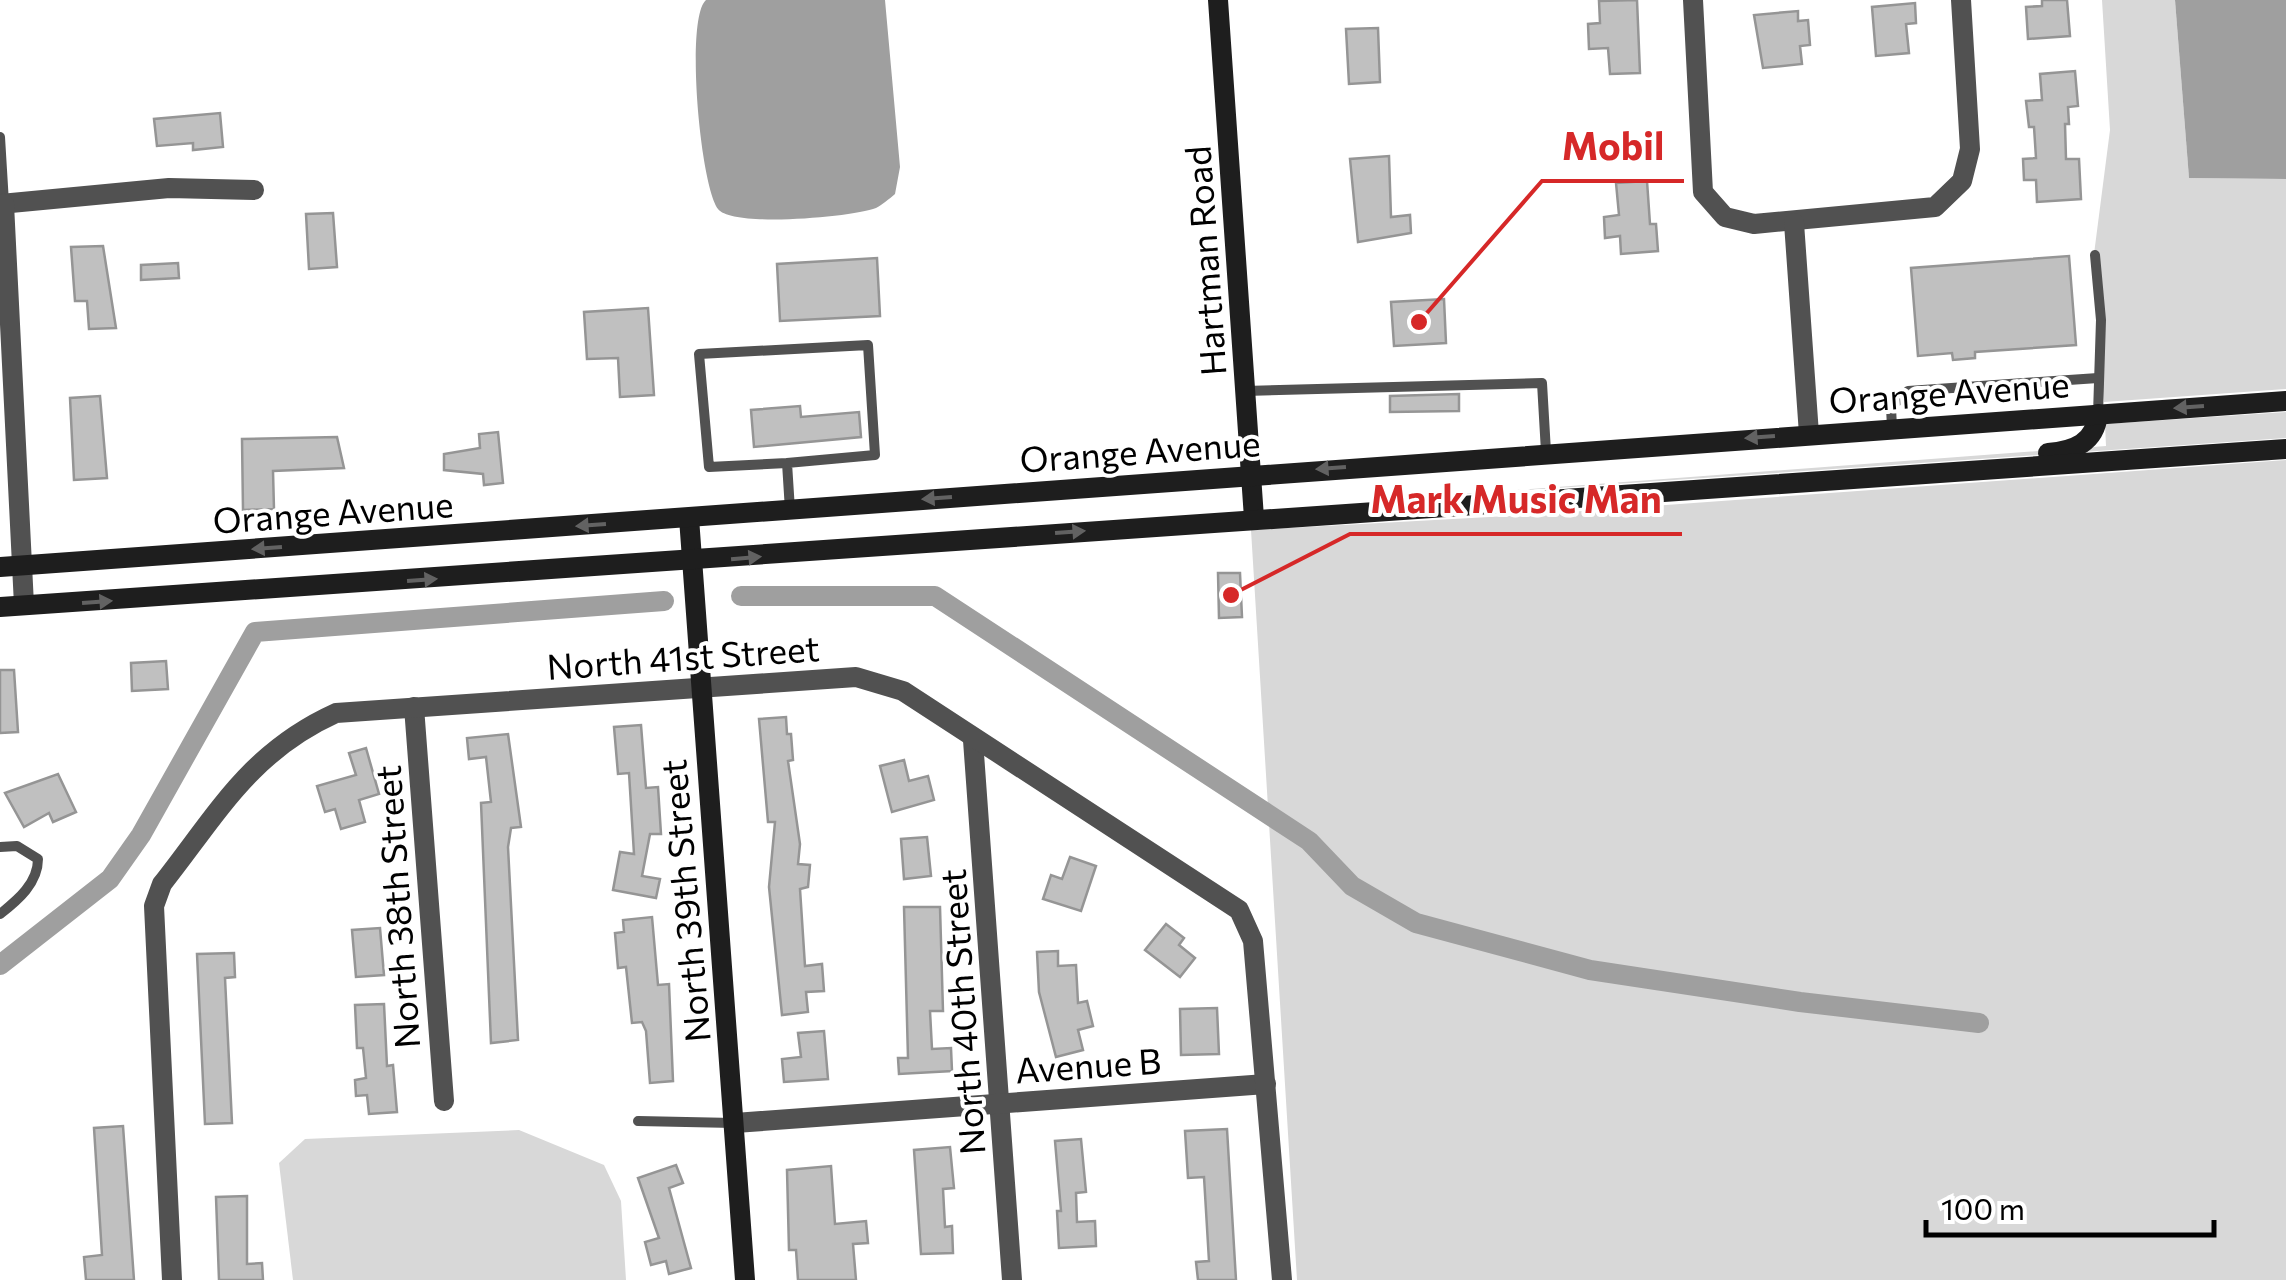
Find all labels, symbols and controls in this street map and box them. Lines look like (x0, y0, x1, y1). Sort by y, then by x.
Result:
callout: Mobil (1542, 113, 1684, 181)
text: Mobil (1562, 121, 1664, 168)
street label: Hartman Road (1175, 145, 1233, 377)
street label: Orange Avenue (1827, 361, 2071, 421)
one-way arrow (2172, 400, 2204, 416)
street label: Orange Avenue (1018, 420, 1262, 480)
one-way arrow (1743, 429, 1775, 445)
one-way arrow (1314, 460, 1346, 476)
callout: Mark Music Man (1350, 466, 1682, 534)
text: Mark Music Man (1370, 474, 1662, 521)
street label: Orange Avenue (211, 481, 455, 541)
one-way arrow (921, 491, 952, 507)
one-way arrow (575, 517, 607, 533)
one-way arrow (1054, 523, 1086, 539)
one-way arrow (251, 540, 283, 556)
one-way arrow (730, 549, 762, 565)
one-way arrow (406, 572, 438, 588)
one-way arrow (82, 594, 114, 610)
street label: North 41st Street (545, 625, 821, 687)
street label: North 39th Street (650, 758, 718, 1044)
street label: North 38th Street (365, 764, 427, 1050)
street label: North 40th Street (930, 868, 992, 1156)
street label: Avenue B (1014, 1037, 1162, 1091)
scale bar (1926, 1175, 2214, 1237)
text: 100 m (1941, 1189, 2025, 1226)

